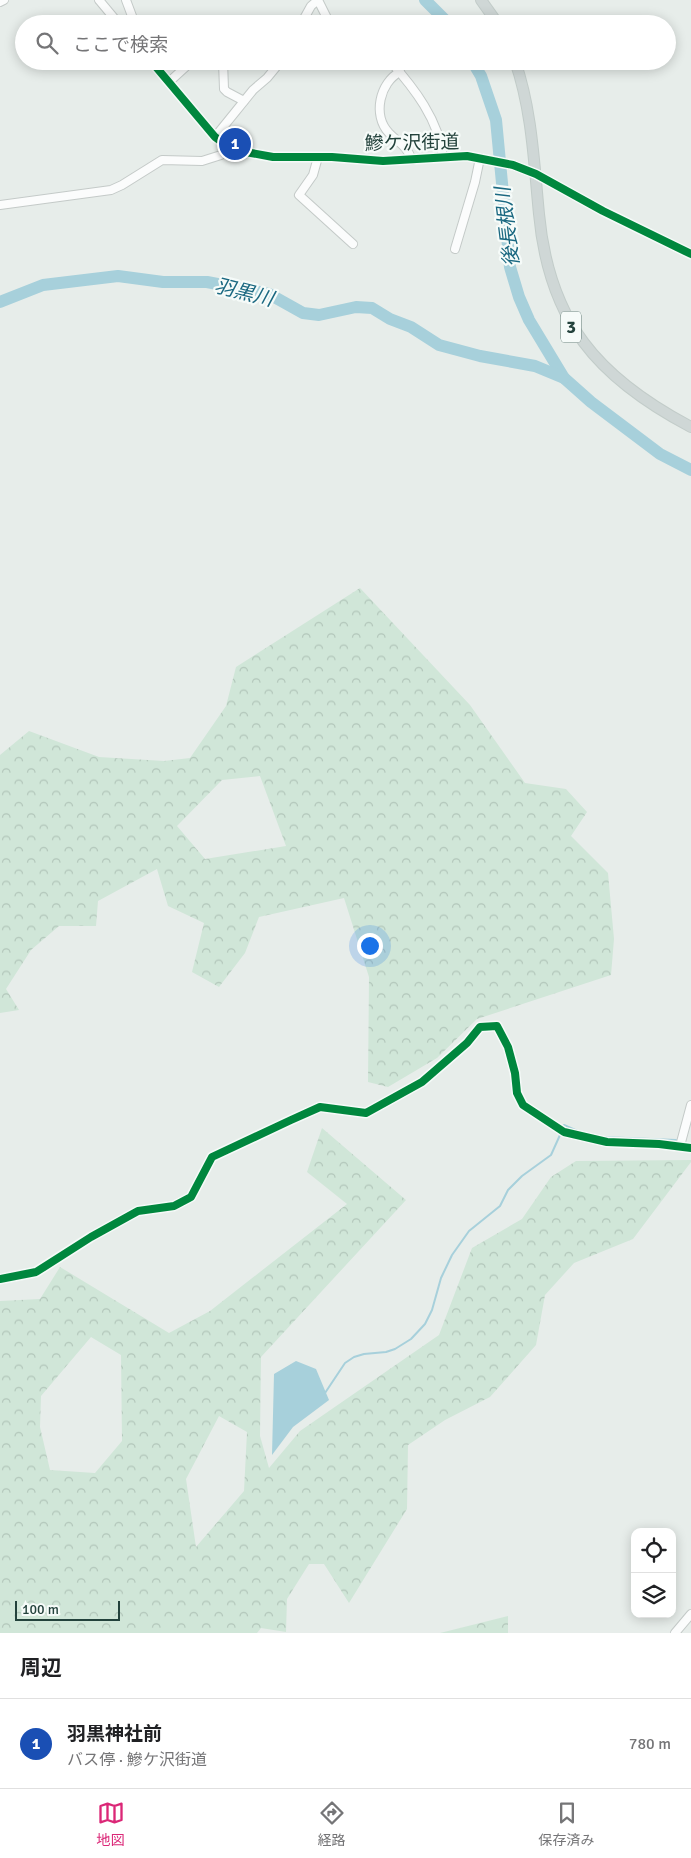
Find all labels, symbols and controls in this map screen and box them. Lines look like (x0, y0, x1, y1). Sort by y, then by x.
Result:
search box (15, 15, 676, 70)
icon: search (33, 29, 61, 57)
text: ここで検索 (73, 33, 168, 57)
pin: 1 (219, 125, 251, 163)
street label: 鰺ケ沢街道 (364, 130, 460, 156)
water label: 後長根川 (490, 184, 525, 268)
water label: 羽黒川 (212, 273, 278, 312)
road number: 3 (561, 312, 581, 342)
your location (357, 933, 383, 959)
map controls (631, 1528, 676, 1618)
button: locate (631, 1528, 676, 1573)
button: layers (631, 1573, 676, 1618)
scale bar (15, 1598, 120, 1621)
text: 100 m (22, 1601, 59, 1618)
text: 周辺 (20, 1655, 62, 1681)
text: 羽黒神社前 (67, 1722, 162, 1746)
text: 1 (32, 1734, 40, 1754)
text: 780 m (629, 1734, 671, 1754)
text: バス停 · 鰺ケ沢街道 (67, 1750, 207, 1770)
tab: 地図 (97, 1799, 125, 1849)
tab: 経路 (318, 1799, 346, 1849)
tab: 保存済み (539, 1799, 595, 1849)

